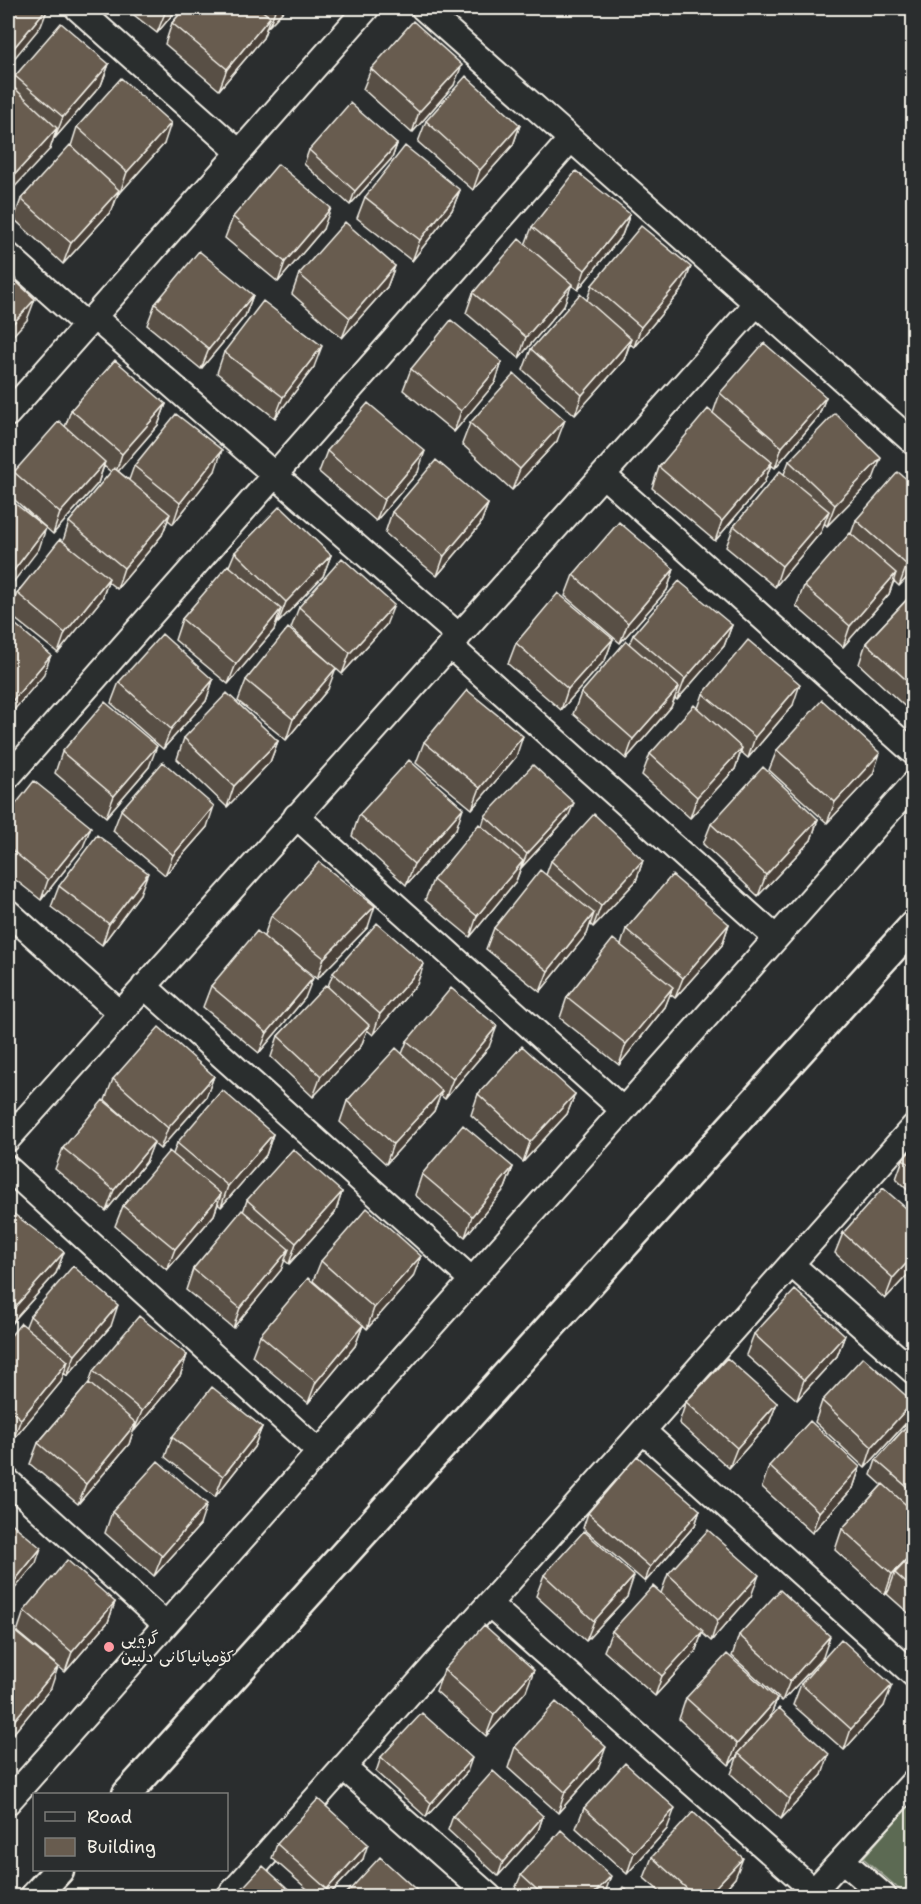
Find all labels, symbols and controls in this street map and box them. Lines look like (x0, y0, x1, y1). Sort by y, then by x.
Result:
place label: گروپی کۆمپانیاکانی دڵبین (121, 1628, 234, 1667)
marker: گروپی کۆمپانیاکانی دڵبین (102, 1640, 116, 1654)
legend (33, 1793, 228, 1871)
text: Road (87, 1805, 132, 1829)
text: Building (87, 1835, 156, 1859)

